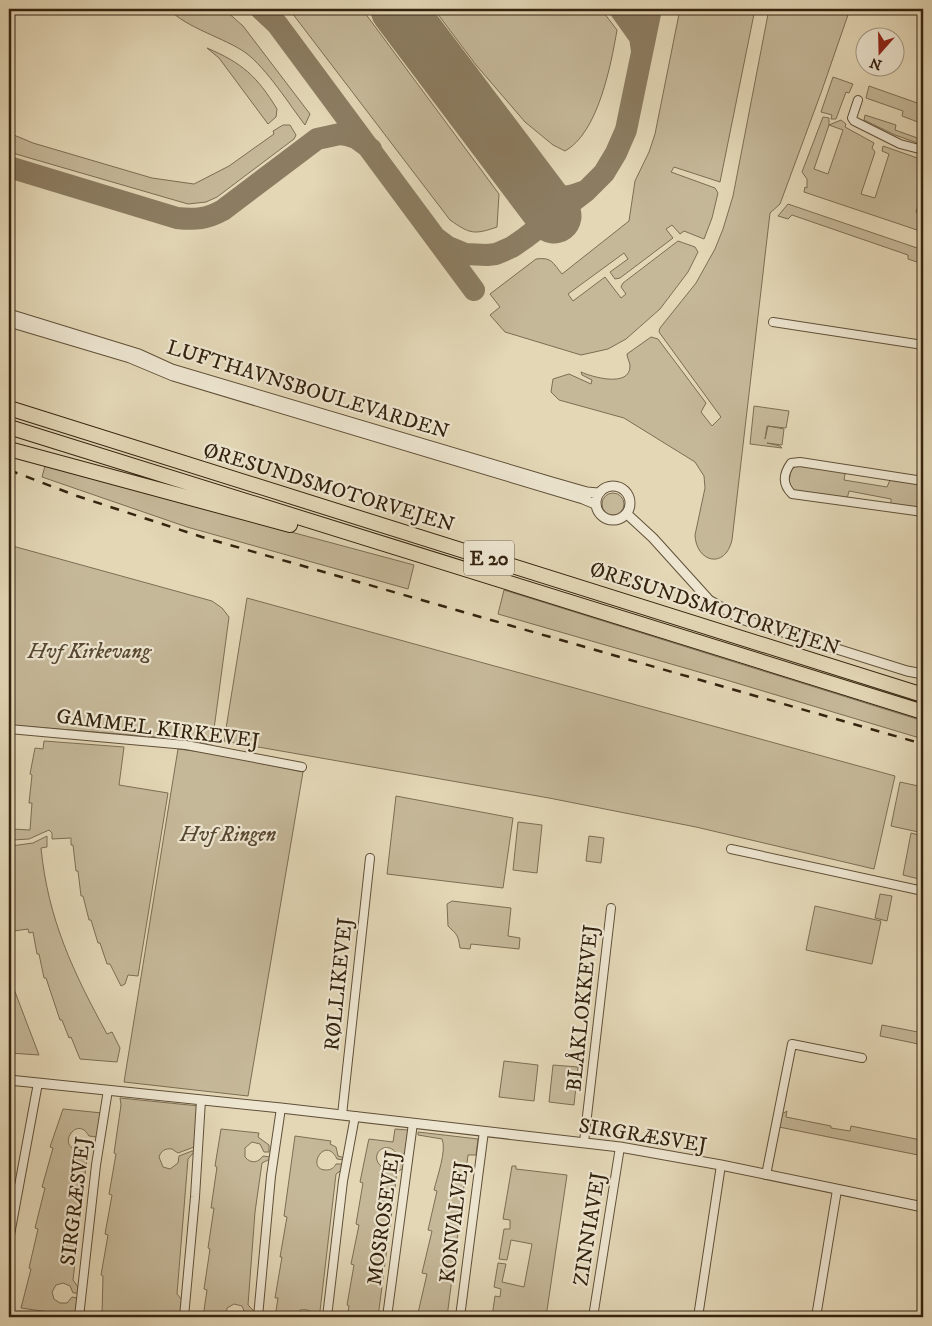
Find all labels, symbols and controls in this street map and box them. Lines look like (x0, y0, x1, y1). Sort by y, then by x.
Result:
north arrow (854, 28, 904, 78)
text: N (867, 53, 884, 74)
street label: LUFTHAVNSBOULEVARDEN (163, 335, 452, 445)
street label: ØRESUNDSMOTORVEJEN (200, 437, 458, 539)
road number: E 20 (464, 540, 514, 576)
street label: ØRESUNDSMOTORVEJEN (586, 556, 843, 662)
park label: Hvf Kirkevang (26, 639, 152, 665)
street label: GAMMEL KIRKEVEJ (55, 704, 261, 754)
park label: Hvf Ringen (179, 822, 277, 848)
street label: RØLLIKEVEJ (319, 916, 359, 1052)
street label: BLÅKLOKKEVEJ (559, 923, 605, 1093)
street label: SIRGRÆSVEJ (577, 1113, 709, 1159)
street label: SIRGRÆSVEJ (55, 1135, 97, 1267)
street label: MOSROSEVEJ (362, 1149, 406, 1287)
street label: KONVALVEJ (435, 1160, 475, 1284)
street label: ZINNIAVEJ (568, 1170, 612, 1288)

